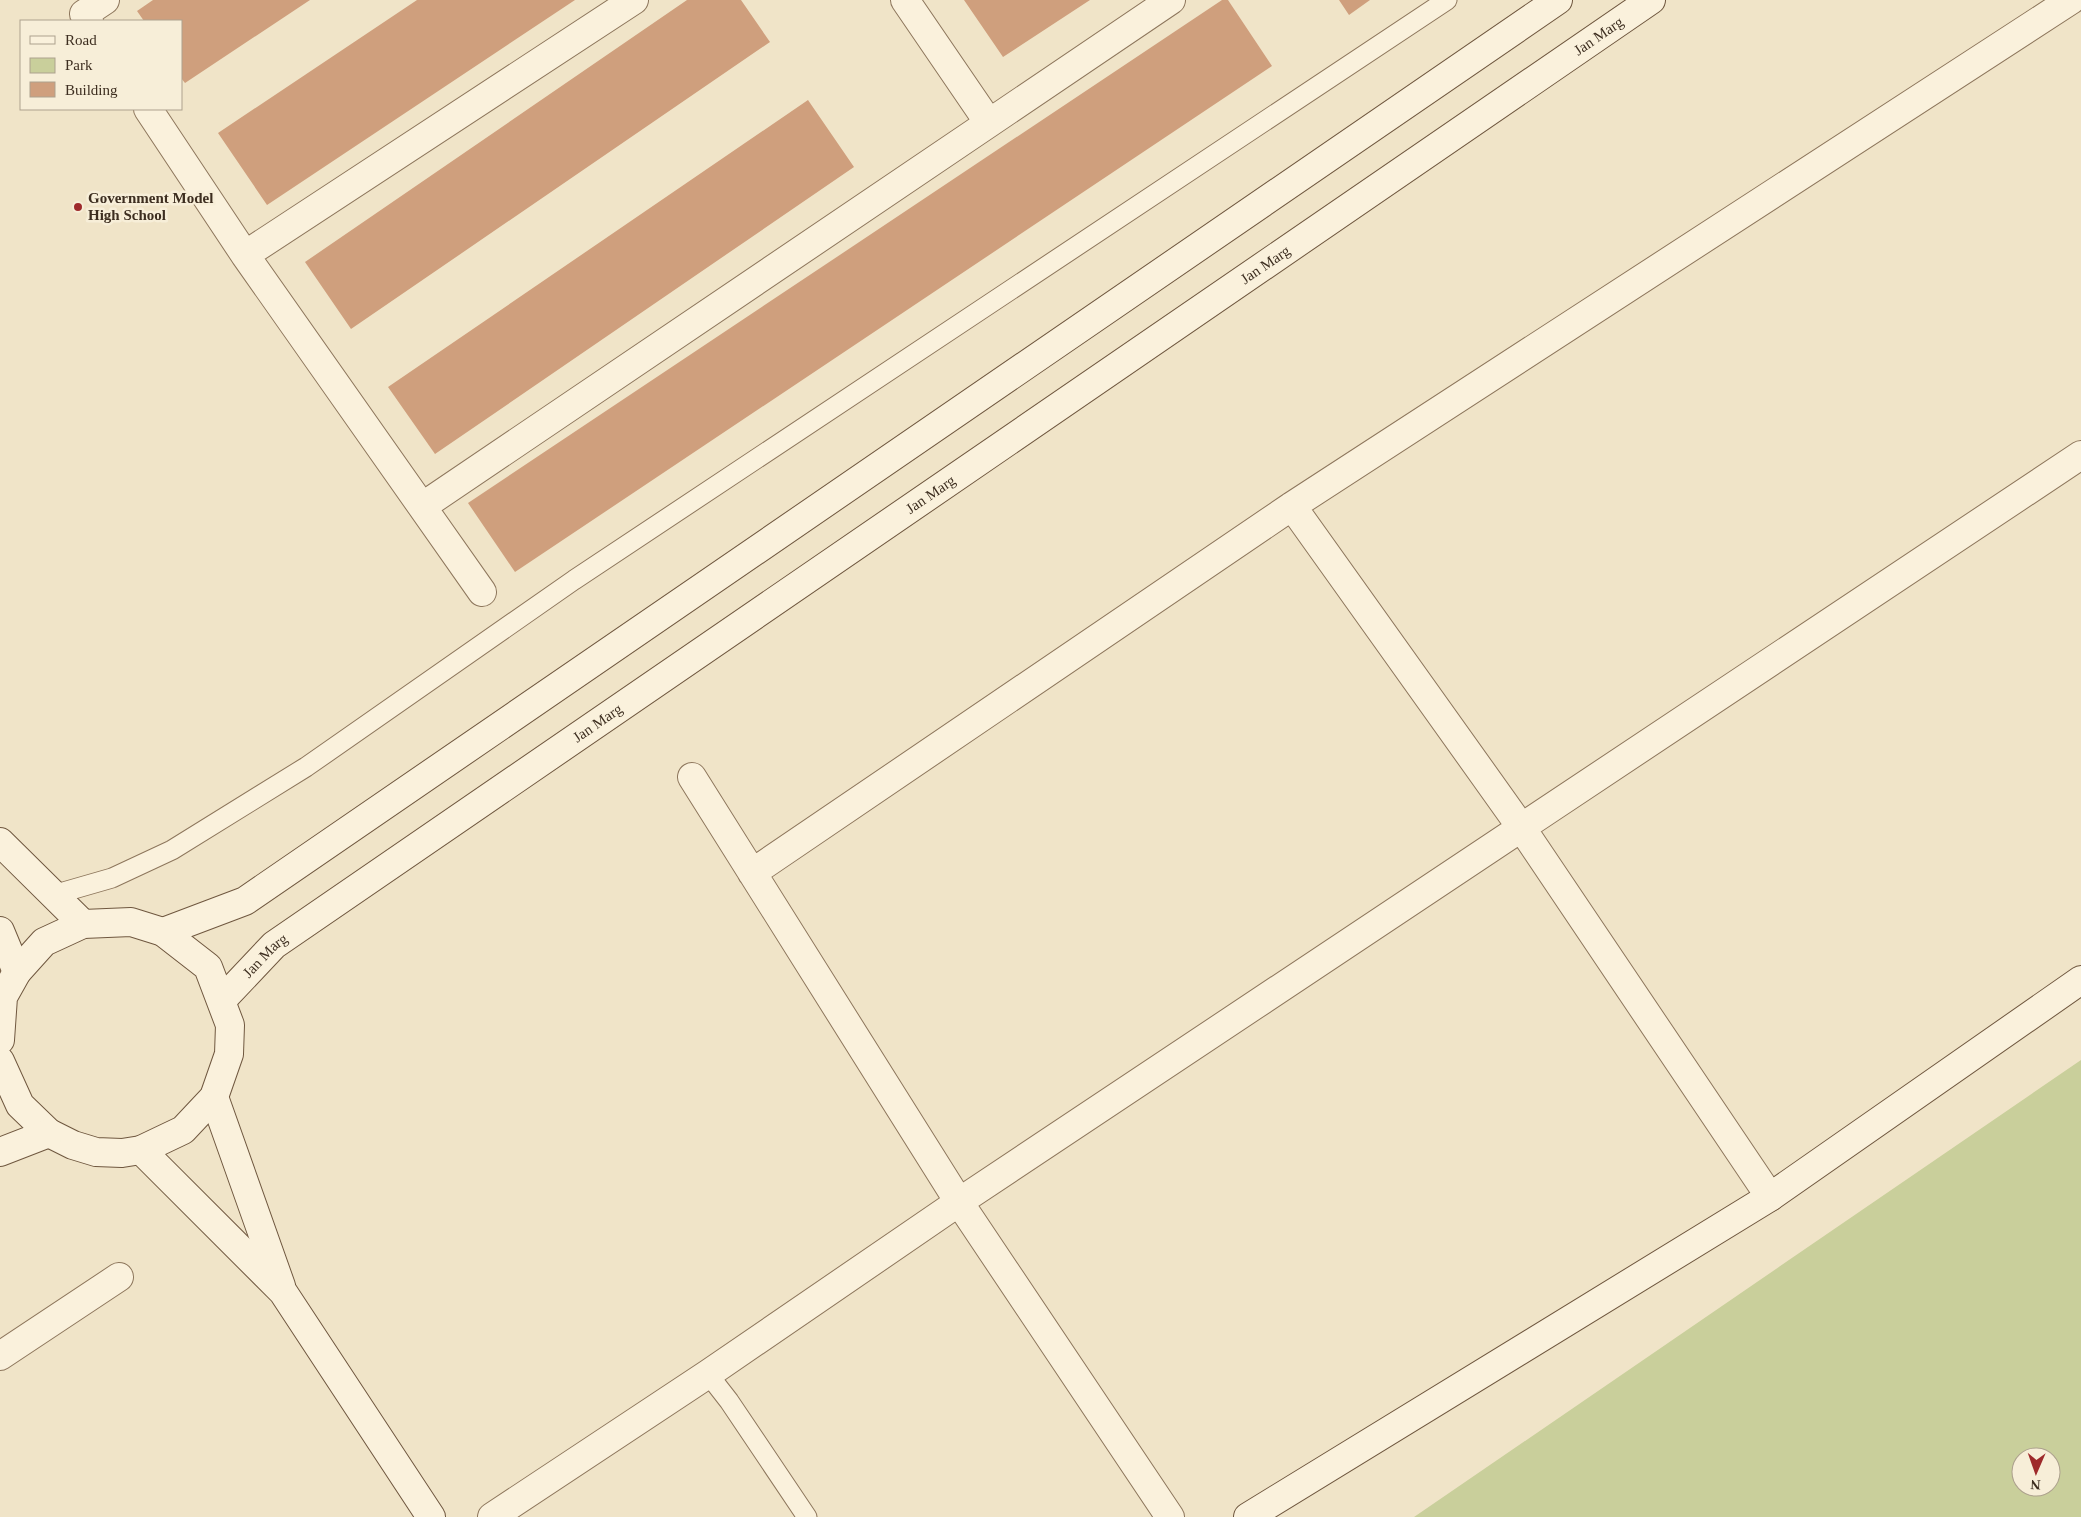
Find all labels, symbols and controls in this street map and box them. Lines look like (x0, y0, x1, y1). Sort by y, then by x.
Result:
street label: Jan Marg (1571, 13, 1626, 59)
legend (20, 20, 182, 110)
text: Road (65, 32, 97, 48)
text: Park (65, 57, 93, 73)
text: Building (65, 82, 118, 98)
place label: Government Model High School (88, 190, 213, 223)
marker: Government Model High School (72, 201, 84, 213)
street label: Jan Marg (1238, 242, 1293, 287)
street label: Jan Marg (903, 472, 959, 517)
street label: Jan Marg (570, 700, 625, 745)
street label: Jan Marg (240, 930, 291, 981)
north arrow (2011, 1447, 2061, 1497)
text: N (2030, 1477, 2041, 1492)

